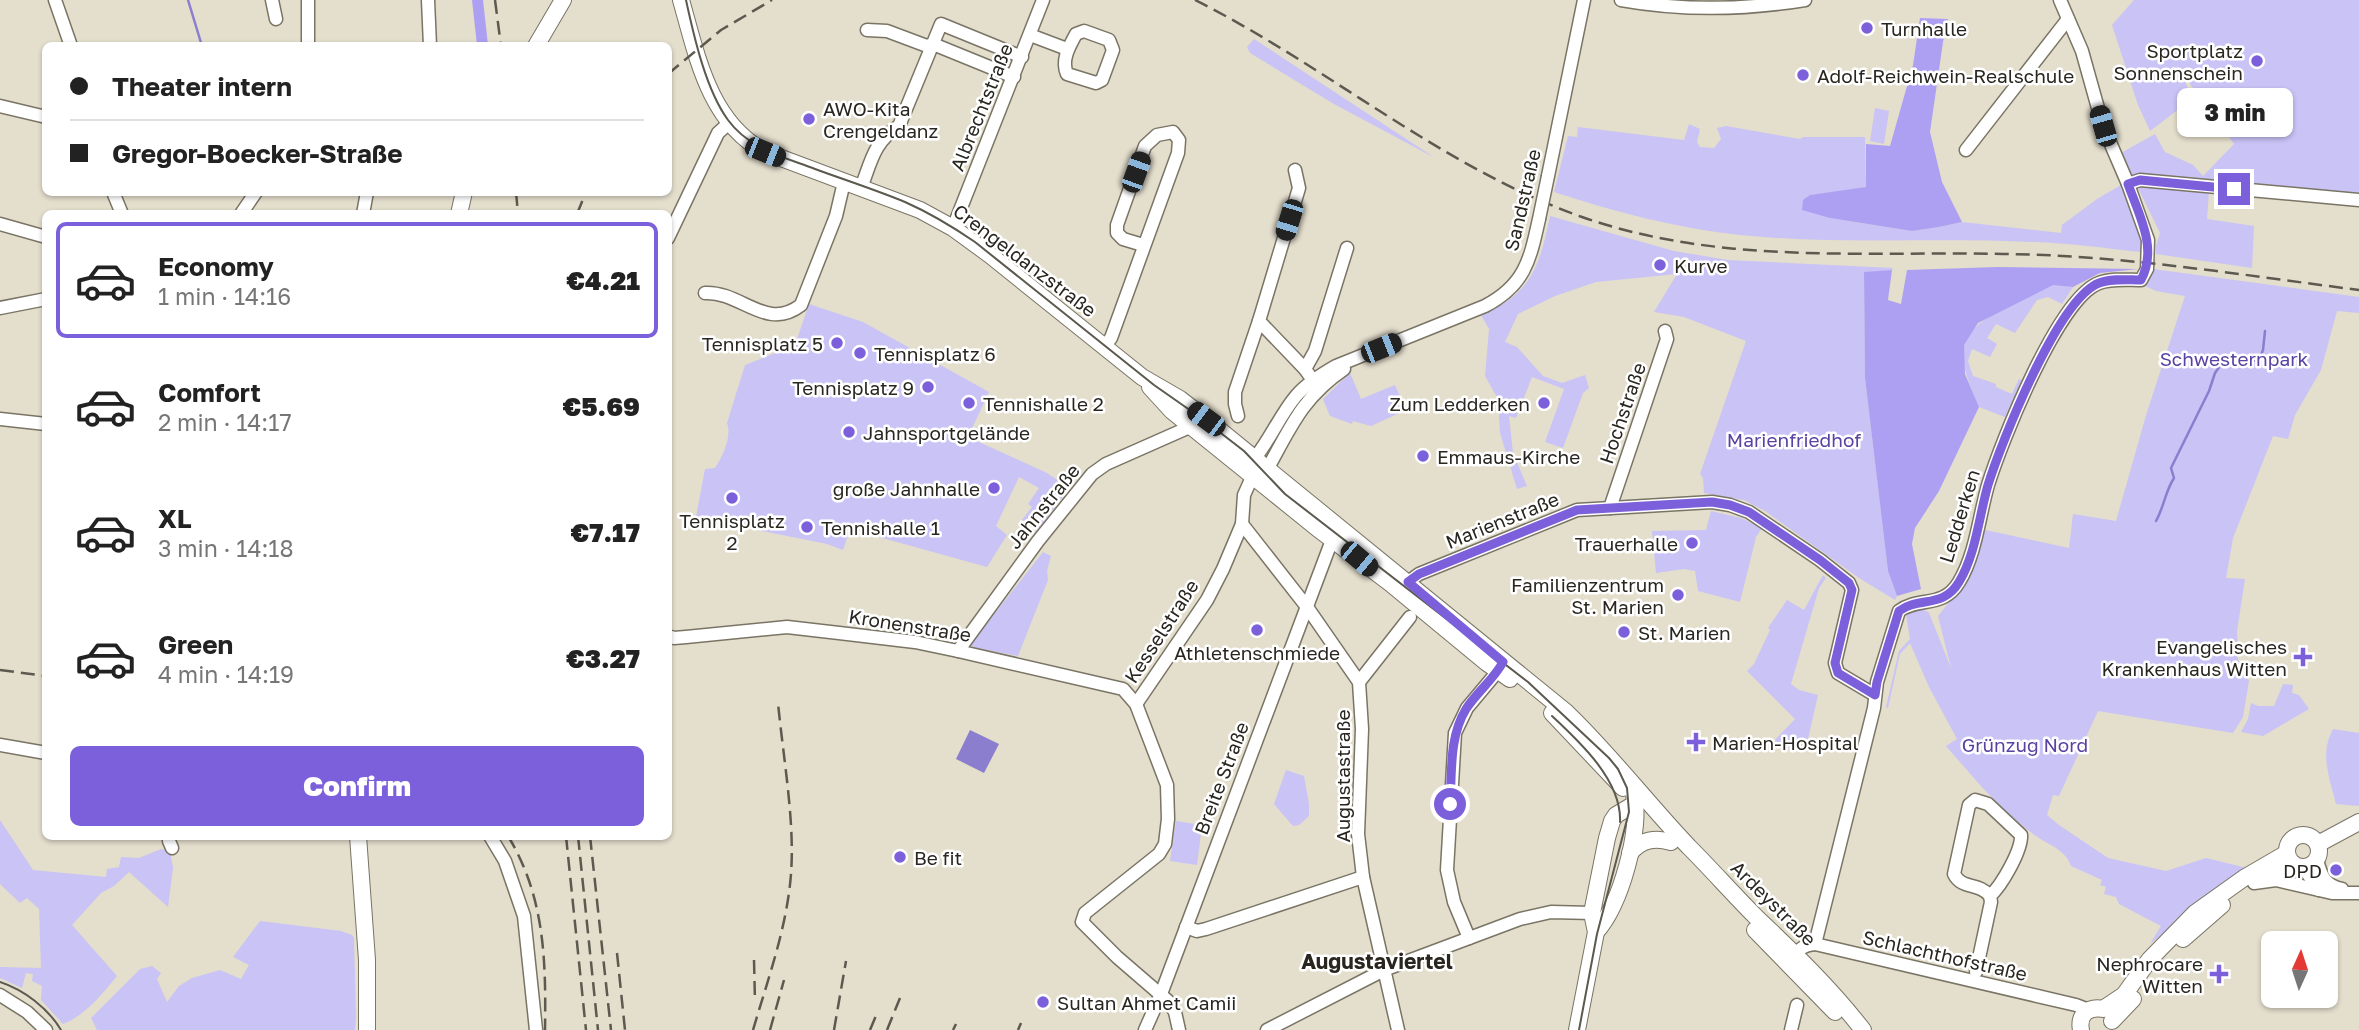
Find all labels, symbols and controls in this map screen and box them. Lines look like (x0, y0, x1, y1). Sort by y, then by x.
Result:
place label: Turnhalle (1881, 17, 1967, 40)
marker: Turnhalle (1859, 20, 1875, 36)
place label: Sportplatz Sonnenschein (2113, 39, 2243, 84)
street label: Albrechtstraße (945, 40, 1017, 174)
marker: Sportplatz Sonnenschein (2249, 53, 2265, 69)
place label: Adolf-Reichwein-Realschule (1817, 64, 2074, 87)
marker: Adolf-Reichwein-Realschule (1795, 67, 1811, 83)
text: Theater intern (112, 71, 292, 102)
callout: 3 min (2176, 88, 2292, 136)
place label: AWO-Kita Crengeldanz (823, 97, 938, 142)
text: 3 min (2205, 98, 2265, 126)
car (2088, 103, 2119, 149)
marker: AWO-Kita Crengeldanz (801, 111, 817, 127)
car (742, 134, 789, 170)
text: Gregor-Boecker-Straße (112, 138, 403, 169)
street label: Sandstraße (1499, 147, 1545, 253)
car (1119, 149, 1154, 195)
route end (2218, 173, 2250, 205)
car (1273, 197, 1306, 243)
street label: Crengeldanzstraße (949, 199, 1101, 321)
icon: car (74, 249, 137, 312)
text: Economy (158, 251, 274, 282)
place label: Kurve (1674, 254, 1728, 277)
marker: Kurve (1652, 257, 1668, 273)
text: €4.21 (566, 265, 640, 296)
text: 1 min · 14:16 (158, 282, 291, 310)
car (1358, 330, 1405, 366)
place label: Tennisplatz 5 (702, 332, 823, 355)
marker: Tennisplatz 5 (829, 335, 845, 351)
place label: Tennisplatz 6 (874, 342, 996, 365)
marker: Tennisplatz 6 (852, 345, 868, 361)
park label: Schwesternpark (2160, 347, 2309, 370)
street label: Hochstraße (1594, 359, 1650, 467)
icon: car (74, 375, 137, 438)
place label: Tennisplatz 9 (792, 376, 914, 399)
text: Comfort (158, 377, 261, 408)
marker: Tennisplatz 9 (920, 379, 936, 395)
text: €5.69 (563, 391, 640, 422)
place label: Tennishalle 2 (983, 392, 1104, 415)
place label: Zum Ledderken (1389, 392, 1530, 415)
marker: Tennishalle 2 (961, 395, 977, 411)
marker: Zum Ledderken (1536, 395, 1552, 411)
car (1183, 398, 1230, 440)
text: 2 min · 14:17 (158, 408, 292, 436)
place label: Jahnsportgelände (863, 421, 1030, 444)
marker: Jahnsportgelände (841, 424, 857, 440)
park label: Marienfriedhof (1727, 428, 1861, 451)
place label: Emmaus-Kirche (1437, 445, 1580, 468)
marker: Emmaus-Kirche (1415, 448, 1431, 464)
street label: Jahnstraße (1002, 459, 1084, 553)
street label: Ledderken (1934, 466, 1984, 566)
place label: große Jahnhalle (833, 477, 980, 500)
marker: große Jahnhalle (986, 480, 1002, 496)
street label: Marienstraße (1442, 487, 1562, 553)
marker: Tennisplatz 2 (724, 490, 740, 506)
icon: car (74, 501, 137, 564)
text: XL (158, 503, 192, 534)
place label: Tennisplatz 2 (679, 509, 785, 554)
place label: Tennishalle 1 (821, 516, 940, 539)
text: €7.17 (571, 517, 640, 548)
marker: Tennishalle 1 (799, 519, 815, 535)
place label: Trauerhalle (1575, 532, 1678, 555)
text: 3 min · 14:18 (158, 534, 294, 562)
marker: Trauerhalle (1684, 535, 1700, 551)
car (1337, 537, 1382, 581)
place label: Familienzentrum St. Marien (1511, 573, 1664, 618)
street label: Kesselstraße (1119, 575, 1203, 687)
marker: Familienzentrum St. Marien (1670, 587, 1686, 603)
street label: Kronenstraße (847, 604, 973, 646)
place label: St. Marien (1638, 621, 1731, 644)
marker: Athletenschmiede (1249, 622, 1265, 638)
marker: St. Marien (1616, 624, 1632, 640)
icon: car (74, 627, 137, 690)
text: Green (158, 629, 233, 660)
place label: Evangelisches Krankenhaus Witten (2101, 635, 2287, 680)
place label: Athletenschmiede (1174, 641, 1340, 664)
text: €3.27 (566, 643, 640, 674)
marker: Evangelisches Krankenhaus Witten (2293, 647, 2313, 667)
text: 4 min · 14:19 (158, 660, 294, 688)
street label: Augustastraße (1331, 709, 1354, 843)
street label: Breite Straße (1189, 718, 1253, 838)
place label: Marien-Hospital (1712, 731, 1859, 754)
marker: Marien-Hospital (1686, 732, 1706, 752)
park label: Grünzug Nord (1962, 733, 2088, 756)
button: Confirm (70, 746, 644, 826)
route start (1434, 788, 1466, 820)
place label: Be fit (914, 846, 962, 869)
marker: Be fit (892, 849, 908, 865)
street label: Ardeystraße (1727, 856, 1821, 950)
place label: DPD (2283, 859, 2322, 882)
marker: DPD (2328, 862, 2344, 878)
street label: Schlachthofstraße (1861, 925, 2029, 985)
north arrow (2261, 931, 2338, 1008)
map controls (2261, 931, 2338, 1008)
district label: Augustaviertel (1301, 948, 1453, 974)
place label: Nephrocare Witten (2096, 952, 2203, 997)
marker: Nephrocare Witten (2209, 964, 2229, 984)
place label: Sultan Ahmet Camii (1057, 991, 1236, 1014)
marker: Sultan Ahmet Camii (1035, 994, 1051, 1010)

